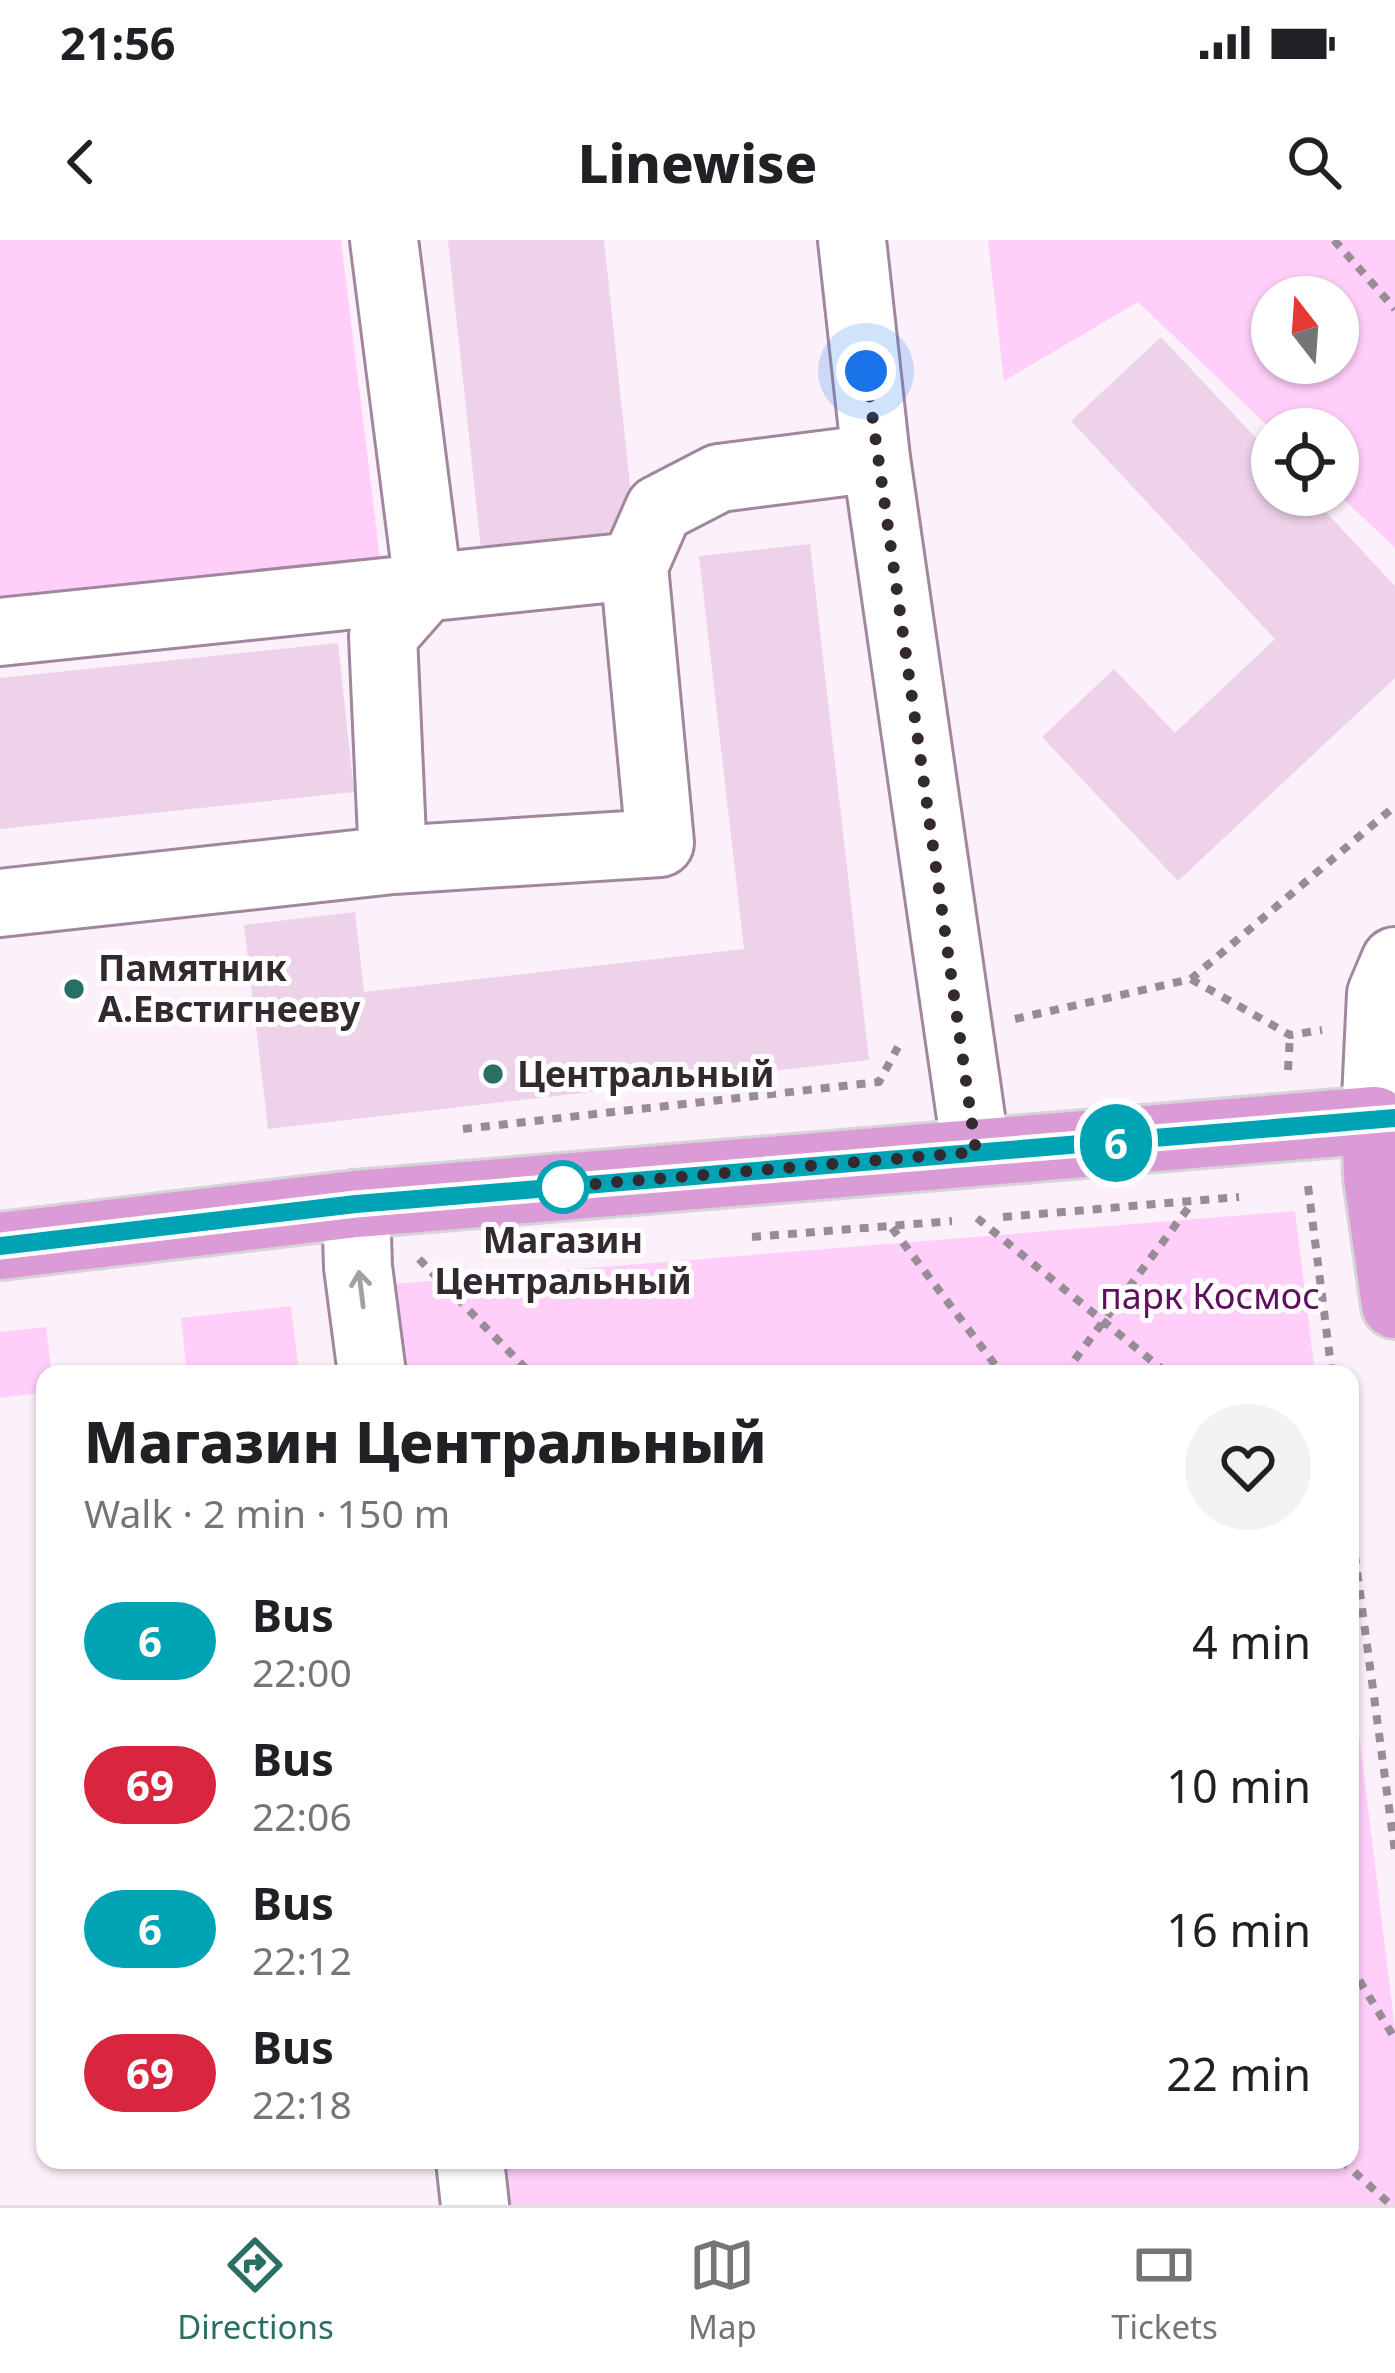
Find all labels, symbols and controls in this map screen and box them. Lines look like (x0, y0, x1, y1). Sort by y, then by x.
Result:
text: 21:56 (60, 12, 176, 73)
text: Linewise (578, 125, 817, 199)
icon: back (48, 129, 114, 195)
icon: search (1281, 129, 1347, 195)
north arrow (1251, 276, 1359, 384)
map controls (1251, 276, 1359, 516)
your location (836, 341, 896, 401)
button: locate (1251, 408, 1359, 516)
place label: Памятник А.Евстигнееву (98, 943, 361, 1033)
marker: Памятник А.Евстигнееву (61, 976, 87, 1002)
place label: Центральный (517, 1049, 774, 1098)
marker: Центральный (480, 1061, 506, 1087)
line badge: 6 (1077, 1104, 1155, 1182)
text: 6 (1104, 1114, 1128, 1171)
marker: Магазин Центральный (538, 1162, 588, 1212)
place label: Магазин Центральный (434, 1215, 692, 1305)
one-way arrow (350, 1270, 372, 1309)
park label: парк Космос (1100, 1271, 1320, 1320)
text: Магазин Центральный (84, 1402, 767, 1480)
button: heart (1185, 1404, 1311, 1530)
text: Walk · 2 min · 150 m (84, 1486, 450, 1539)
text: Bus (252, 1584, 334, 1645)
text: 4 min (1192, 1611, 1311, 1672)
text: 6 (138, 1612, 162, 1669)
text: 22:00 (252, 1645, 352, 1698)
text: Bus (252, 1728, 334, 1789)
text: 10 min (1166, 1755, 1311, 1816)
text: 69 (126, 1756, 174, 1813)
text: 22:06 (252, 1789, 352, 1842)
text: Bus (252, 1872, 334, 1933)
text: 16 min (1166, 1899, 1311, 1960)
text: 6 (138, 1900, 162, 1957)
text: 22:12 (252, 1933, 352, 1986)
text: Bus (252, 2016, 334, 2077)
text: 22 min (1166, 2043, 1311, 2104)
text: 69 (126, 2044, 174, 2101)
text: 22:18 (252, 2077, 352, 2130)
tab: Directions (177, 2232, 334, 2349)
tab: Map (688, 2232, 757, 2349)
tab: Tickets (1111, 2232, 1218, 2349)

